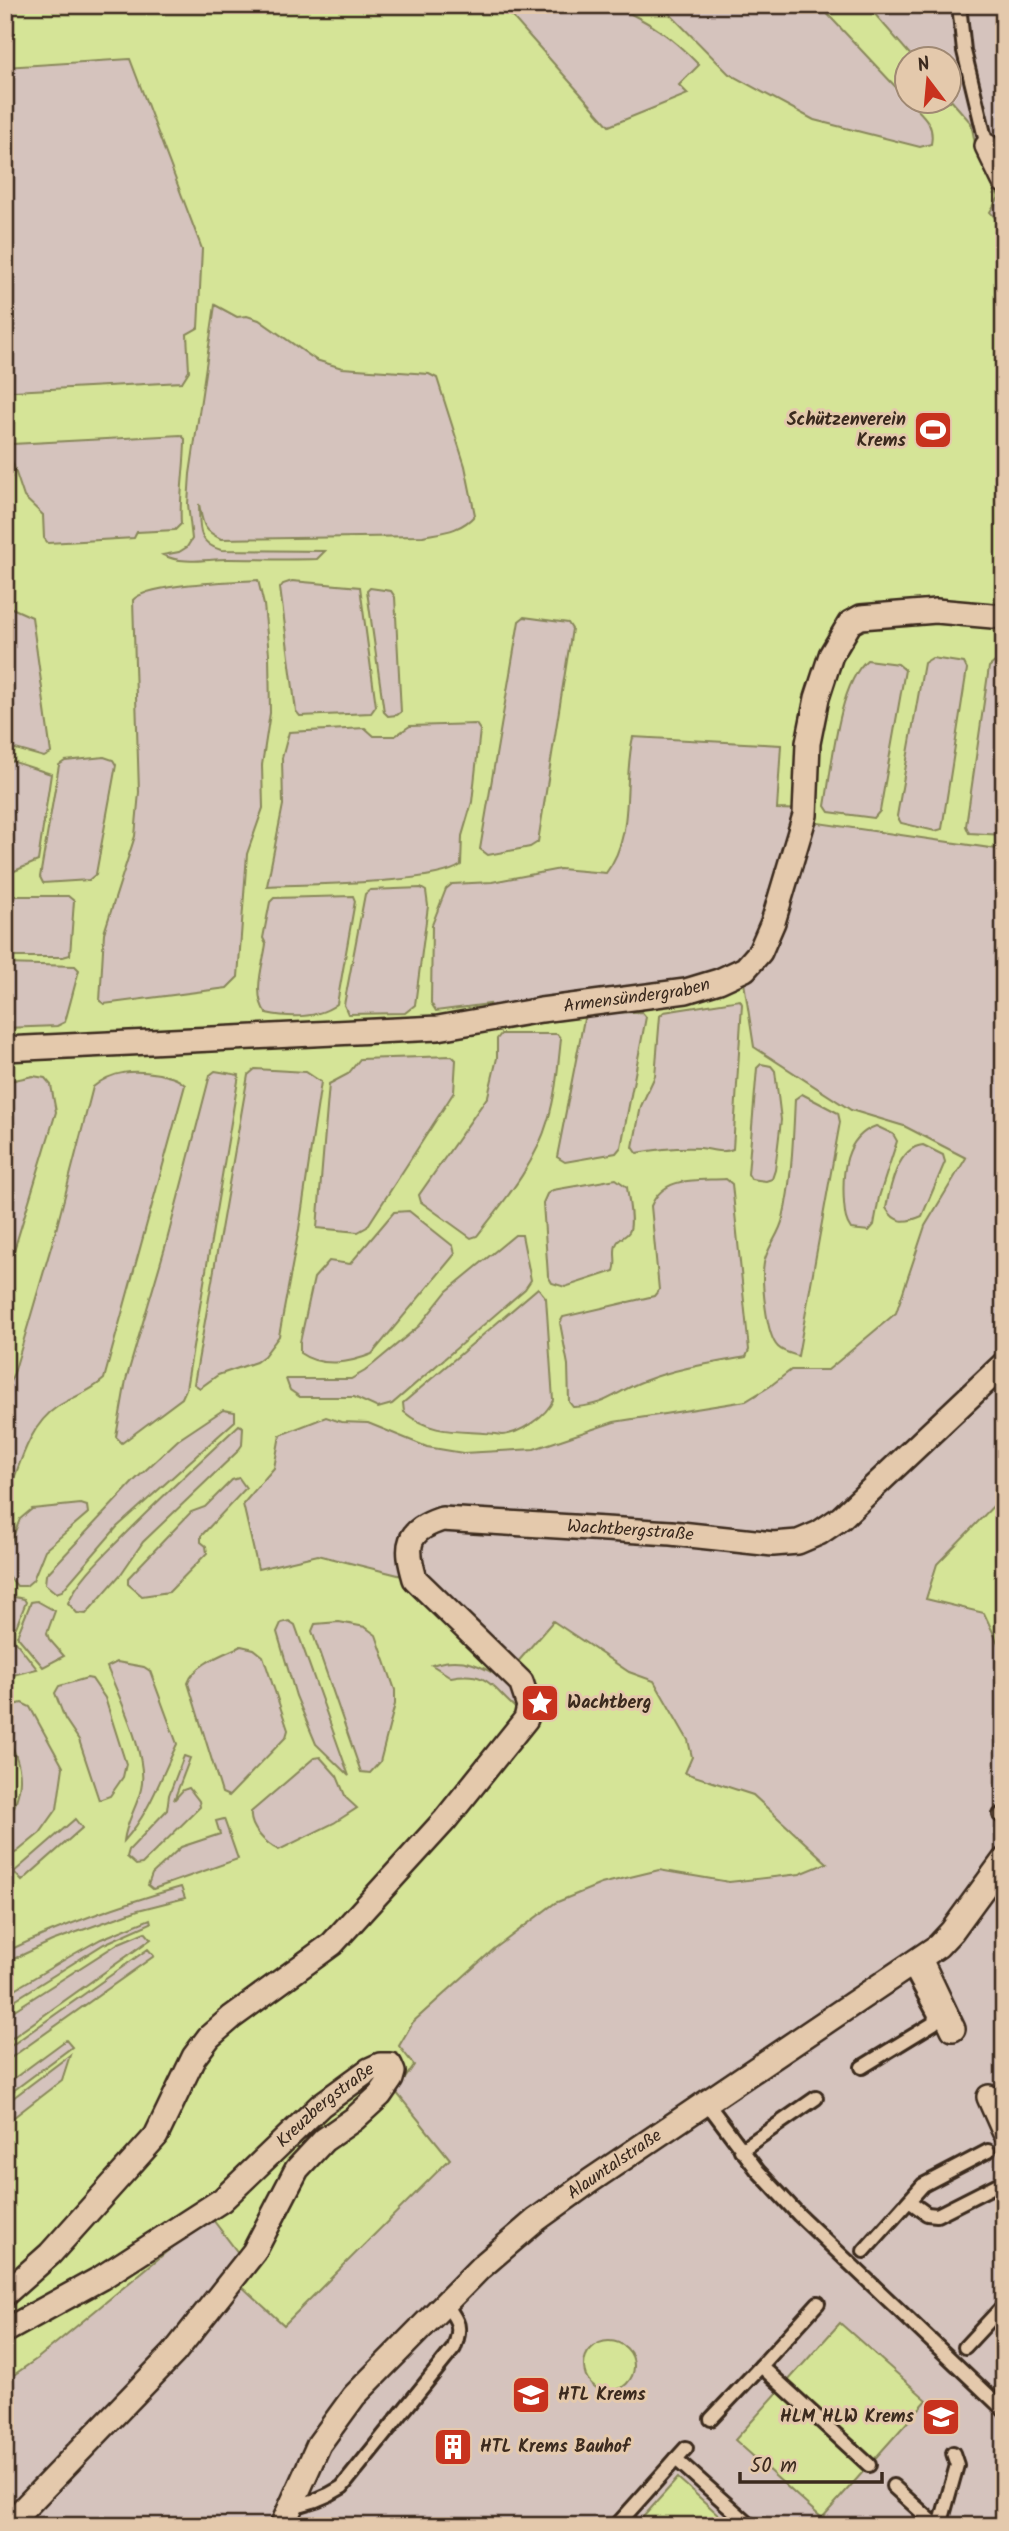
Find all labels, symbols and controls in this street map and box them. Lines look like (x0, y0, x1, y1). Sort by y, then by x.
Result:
north arrow (894, 46, 964, 116)
text: N (914, 50, 934, 82)
place label: Schützenverein Krems (787, 406, 907, 456)
sports icon: Schützenverein Krems (912, 409, 954, 451)
street label: Armensündergraben (562, 970, 714, 1021)
street label: Wachtbergstraße (566, 1512, 695, 1550)
place icon: Wachtberg (519, 1682, 561, 1724)
place label: Wachtberg (567, 1689, 652, 1718)
street label: Kreuzbergstraße (270, 2055, 379, 2155)
street label: Alauntalstraße (561, 2122, 668, 2207)
school or university icon: HTL Krems (510, 2374, 552, 2416)
place label: HTL Krems (558, 2381, 646, 2410)
school or university icon: HLM HLW Krems (920, 2396, 962, 2438)
place label: HLM HLW Krems (780, 2403, 915, 2432)
building icon: HTL Krems Bauhof (432, 2426, 474, 2468)
place label: HTL Krems Bauhof (480, 2433, 632, 2462)
scale bar (740, 2440, 881, 2484)
text: 50 m (750, 2450, 797, 2483)

